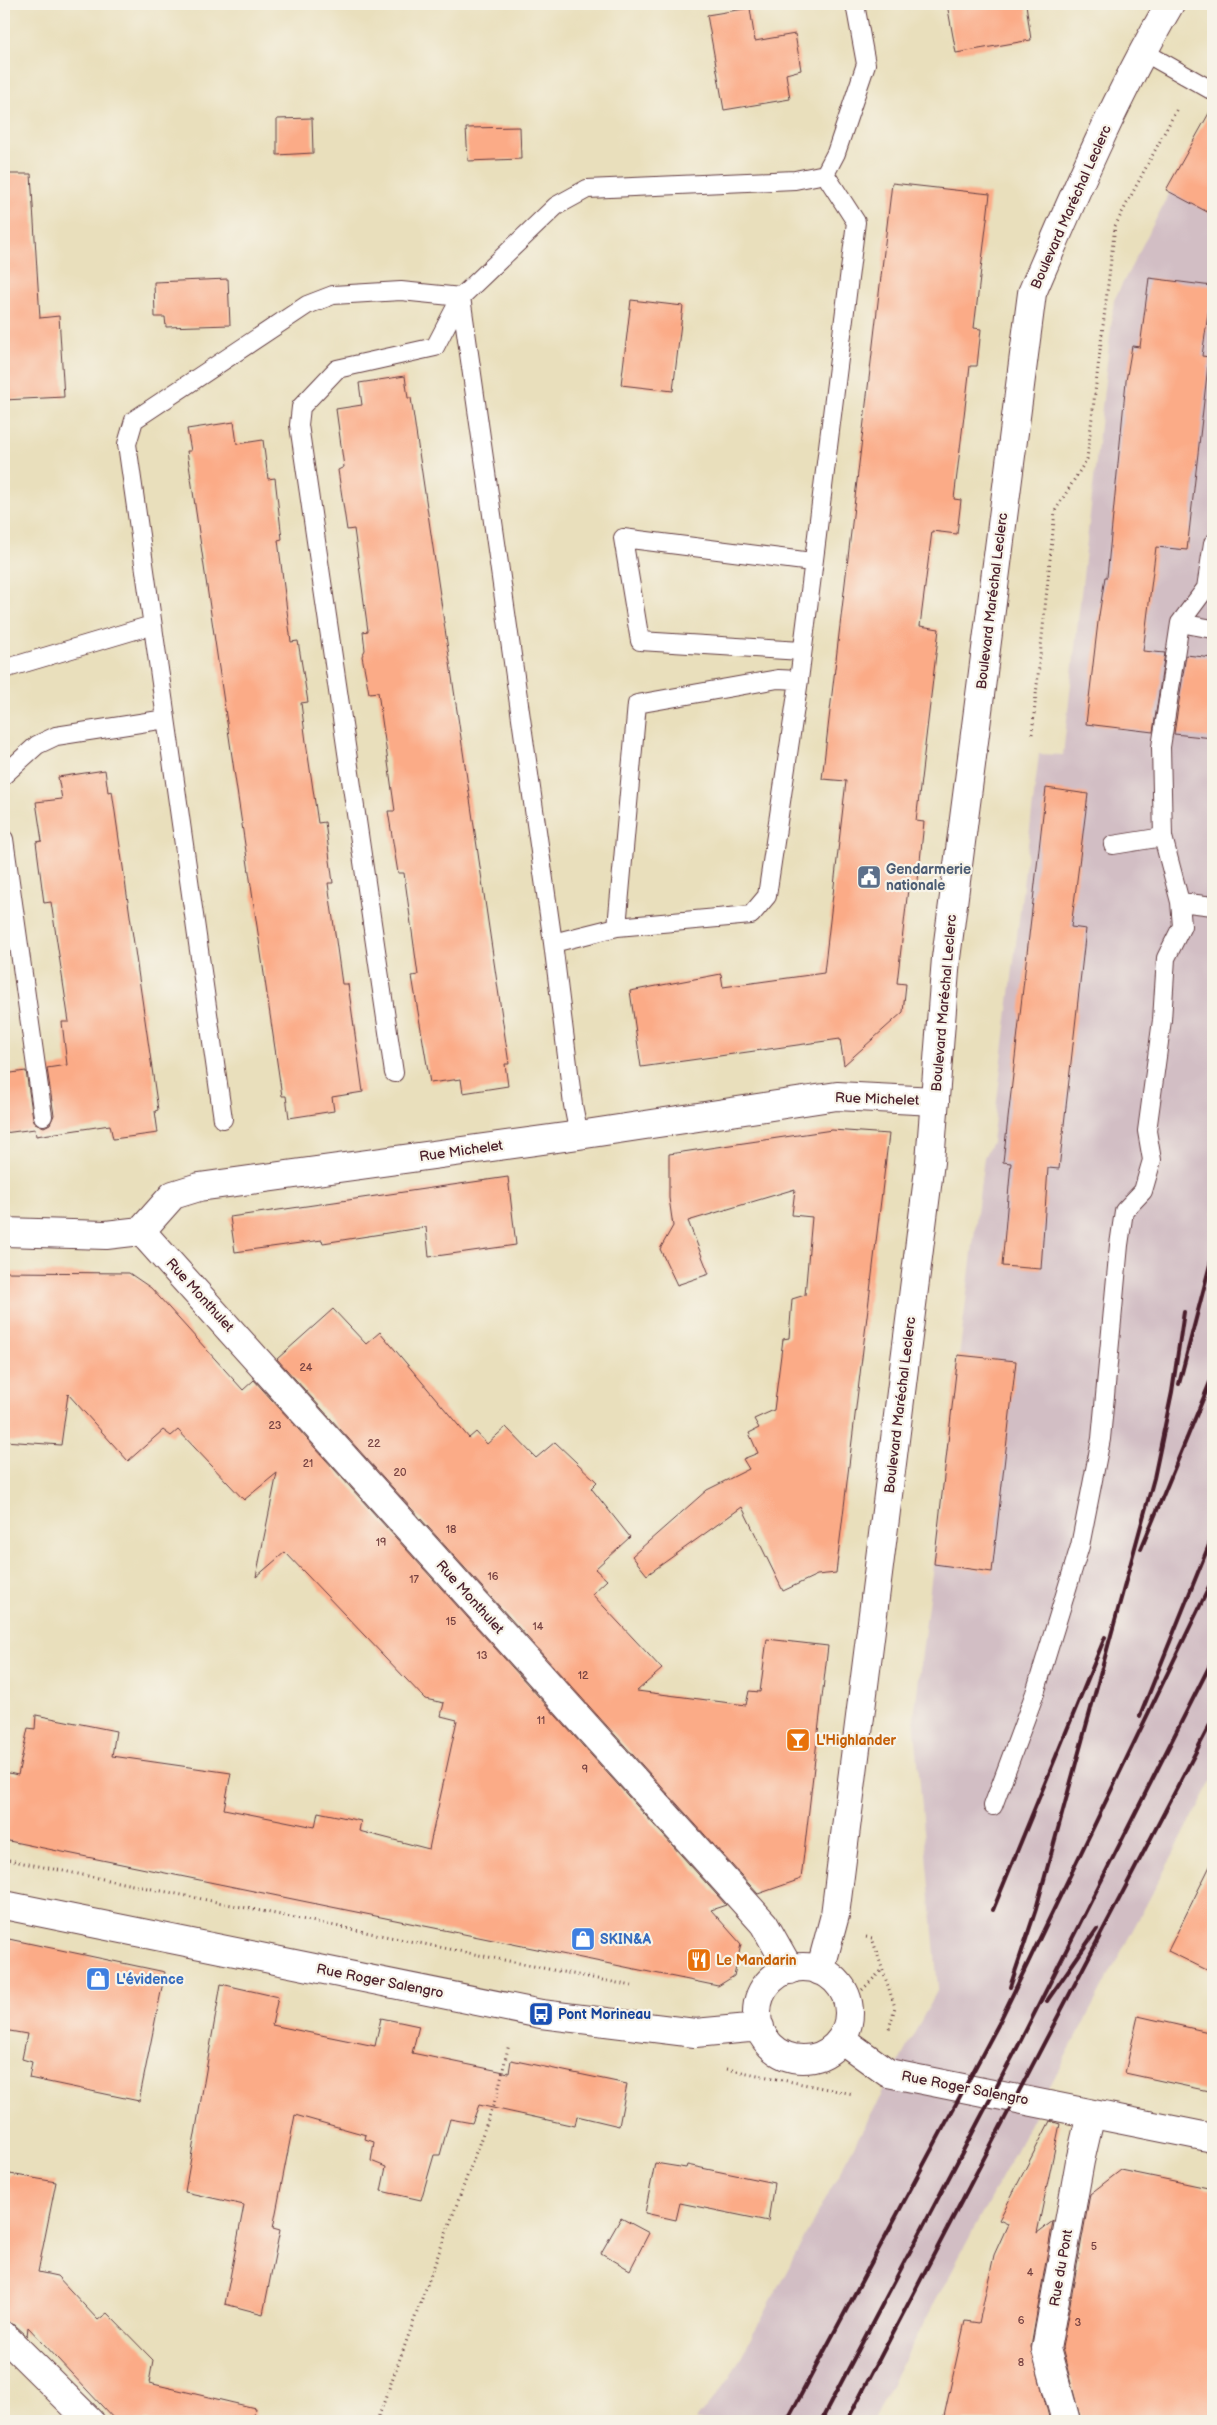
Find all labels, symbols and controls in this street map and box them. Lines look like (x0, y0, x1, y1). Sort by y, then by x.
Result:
street label: Boulevard Maréchal Leclerc (1027, 122, 1115, 292)
street label: Boulevard Maréchal Leclerc (973, 512, 1011, 690)
place label: Gendarmerie nationale (886, 861, 971, 894)
public building icon: Gendarmerie nationale (856, 864, 882, 890)
street label: Boulevard Maréchal Leclerc (928, 914, 960, 1092)
street label: Rue Michelet (835, 1089, 920, 1109)
street label: Rue Michelet (418, 1137, 505, 1165)
street label: Rue Monthulet (163, 1255, 238, 1336)
street label: Boulevard Maréchal Leclerc (881, 1316, 919, 1494)
house number: 24 (299, 1361, 313, 1374)
house number: 23 (268, 1419, 282, 1432)
house number: 22 (368, 1437, 381, 1450)
house number: 21 (303, 1457, 313, 1470)
house number: 20 (394, 1466, 407, 1479)
house number: 18 (446, 1523, 456, 1536)
house number: 19 (376, 1536, 386, 1549)
street label: Rue Monthulet (433, 1557, 508, 1638)
house number: 16 (488, 1570, 499, 1583)
house number: 17 (409, 1573, 419, 1586)
house number: 15 (446, 1615, 456, 1628)
house number: 14 (533, 1620, 544, 1633)
house number: 13 (476, 1649, 488, 1662)
house number: 12 (578, 1669, 589, 1682)
house number: 11 (537, 1714, 545, 1727)
bar icon: L'Highlander (785, 1727, 811, 1753)
place label: L'Highlander (816, 1732, 897, 1749)
house number: 9 (582, 1763, 588, 1776)
shop icon: SKIN&A (570, 1926, 596, 1952)
place label: SKIN&A (600, 1931, 652, 1948)
restaurant icon: Le Mandarin (686, 1947, 712, 1973)
place label: Le Mandarin (716, 1952, 797, 1969)
street label: Rue Roger Salengro (315, 1960, 445, 2002)
shop icon: L'évidence (85, 1966, 111, 1992)
place label: L'évidence (116, 1971, 184, 1988)
bus stop icon: Pont Morineau (528, 2001, 554, 2027)
place label: Pont Morineau (558, 2006, 651, 2023)
street label: Rue Roger Salengro (900, 2067, 1030, 2109)
street label: Rue du Pont (1046, 2228, 1076, 2308)
house number: 5 (1091, 2240, 1097, 2253)
house number: 4 (1027, 2266, 1034, 2279)
house number: 6 (1018, 2314, 1025, 2327)
house number: 3 (1075, 2316, 1082, 2329)
house number: 8 (1018, 2356, 1024, 2369)

